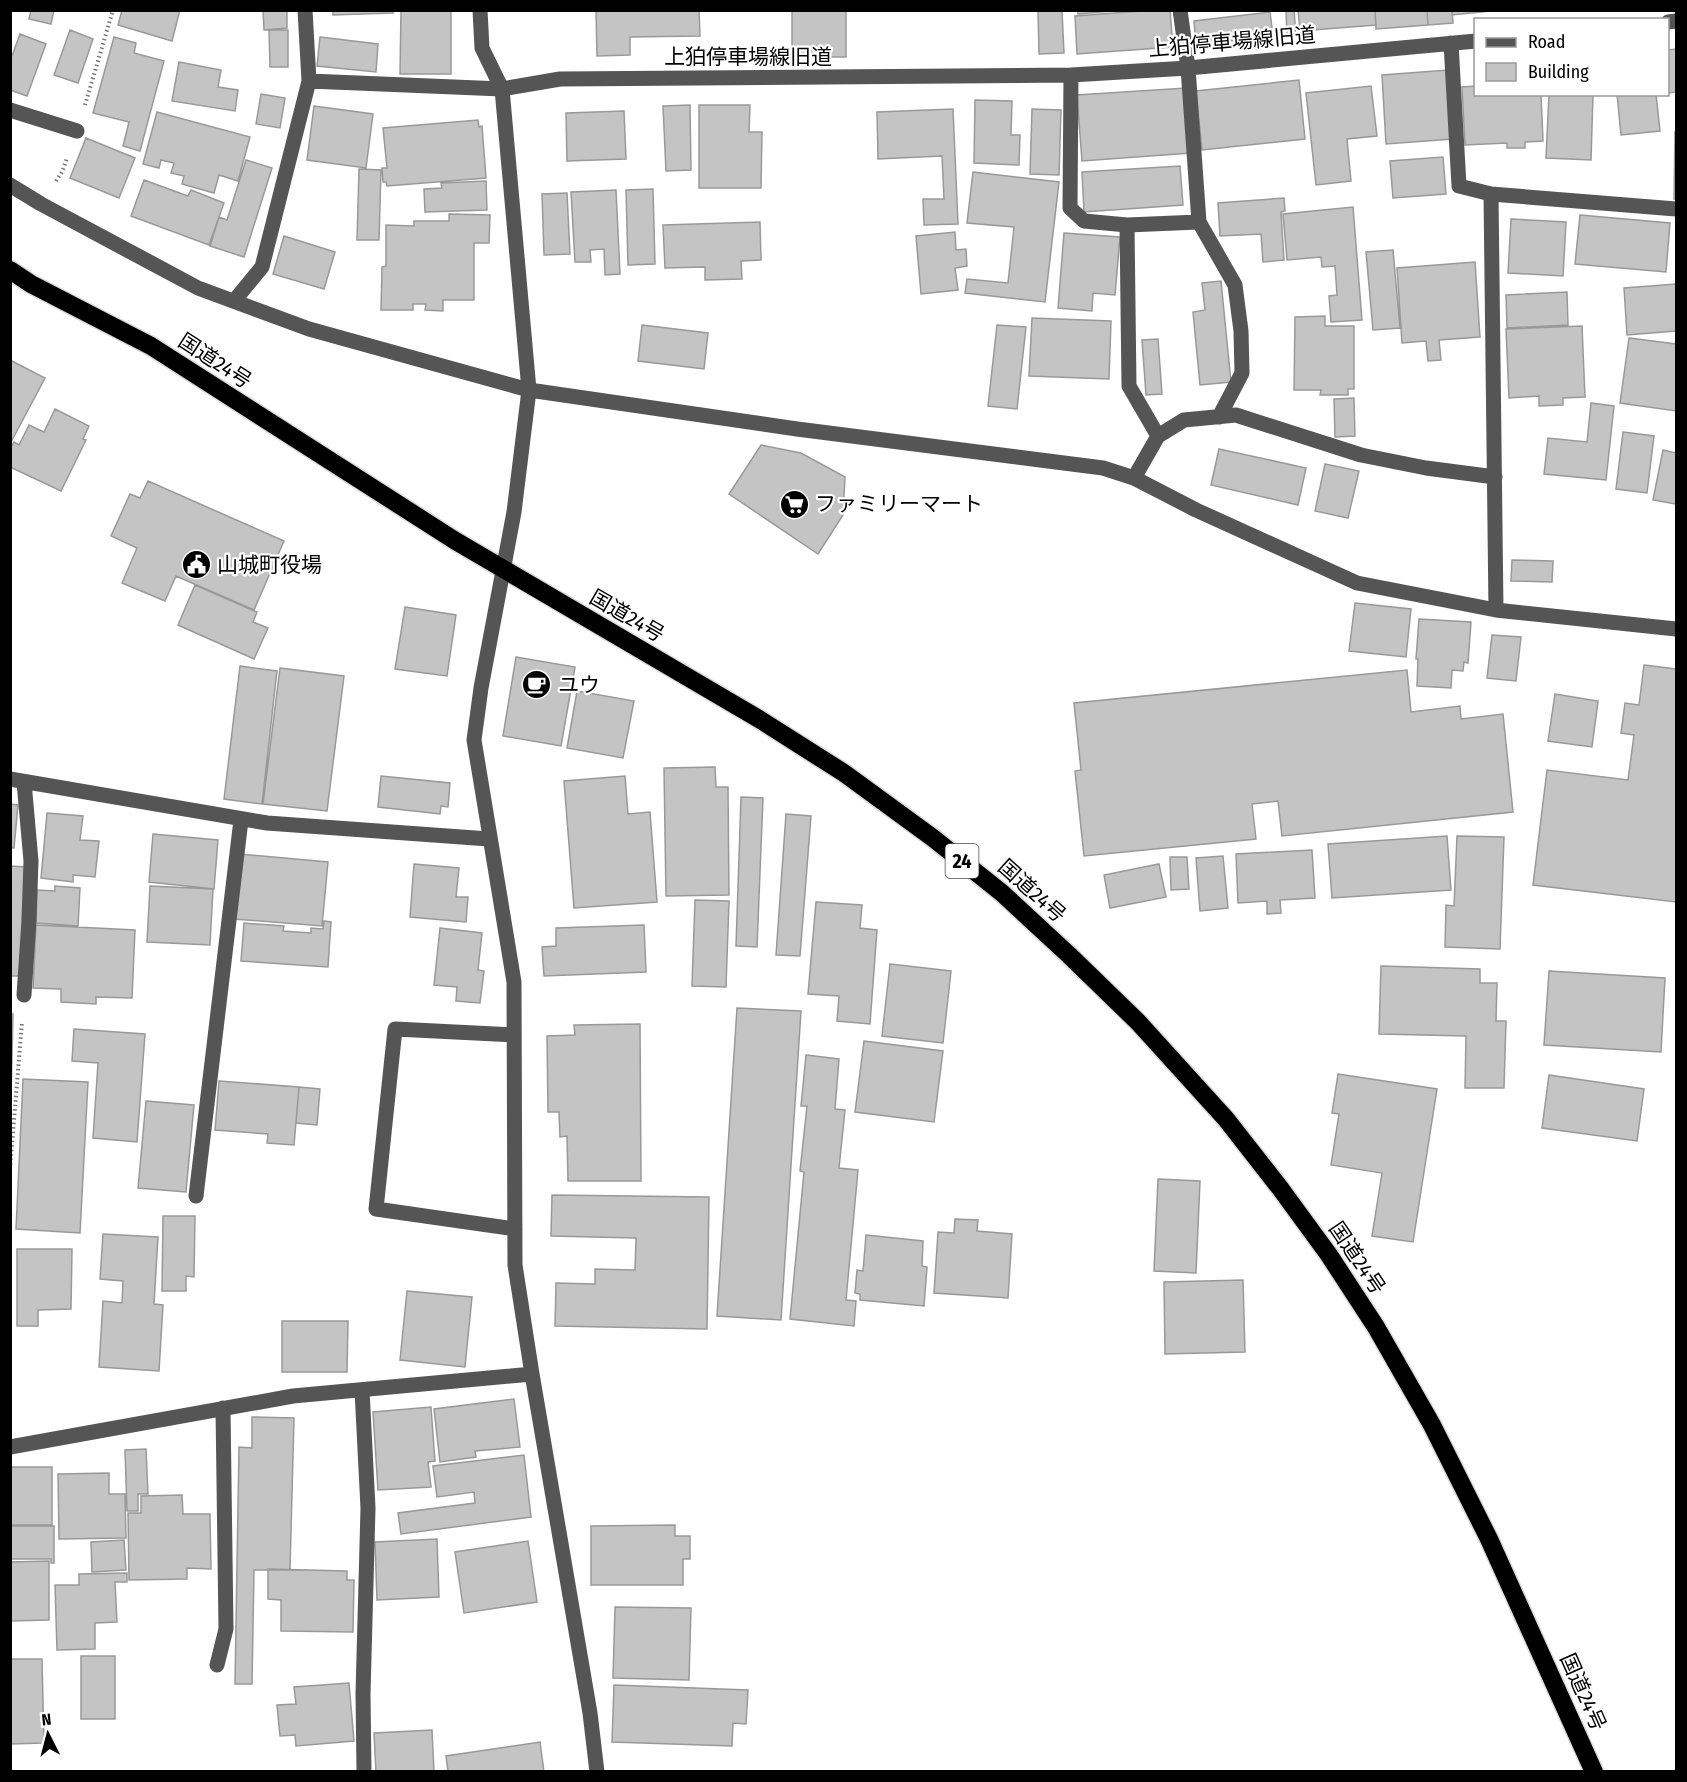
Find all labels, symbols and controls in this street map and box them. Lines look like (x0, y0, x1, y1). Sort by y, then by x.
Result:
legend (1474, 18, 1669, 96)
street label: 上狛停車場線旧道 (1147, 22, 1317, 62)
text: Road (1528, 31, 1565, 53)
street label: 上狛停車場線旧道 (664, 44, 832, 70)
text: Building (1528, 61, 1589, 83)
street label: 国道24号 (174, 328, 256, 394)
supermarket icon: ファミリーマート (778, 488, 810, 520)
place label: ファミリーマート (815, 491, 983, 517)
public building icon: 山城町役場 (180, 549, 212, 581)
place label: 山城町役場 (217, 552, 322, 578)
street label: 国道24号 (585, 584, 669, 648)
cafe icon: ユウ (521, 669, 553, 701)
place label: ユウ (558, 672, 600, 698)
road number: 24 (946, 844, 978, 878)
street label: 国道24号 (993, 854, 1071, 928)
street label: 国道24号 (1323, 1217, 1391, 1299)
street label: 国道24号 (1554, 1649, 1612, 1735)
north arrow (18, 1704, 78, 1764)
text: N (41, 1710, 52, 1730)

